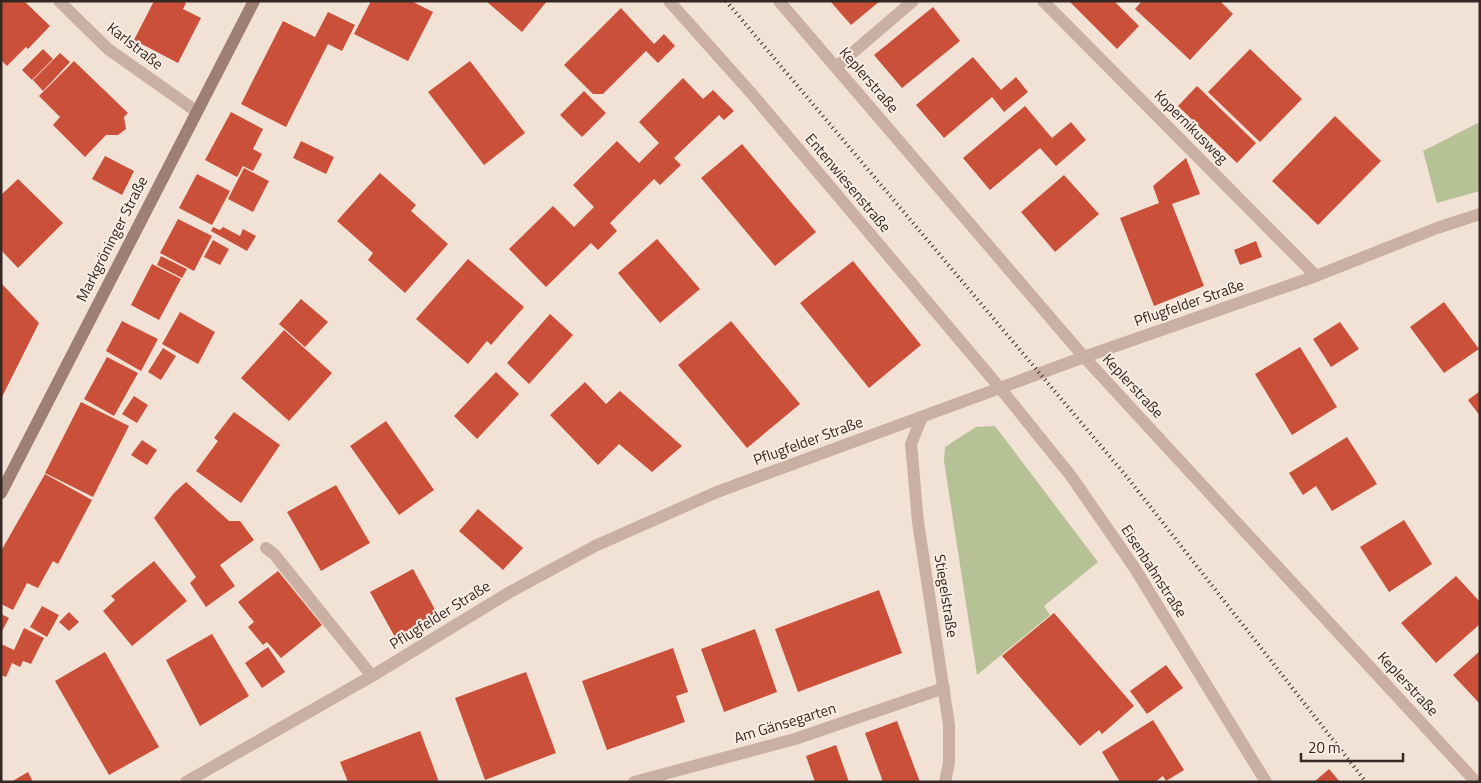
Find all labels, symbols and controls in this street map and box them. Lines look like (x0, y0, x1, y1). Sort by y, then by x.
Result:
street label: Karlstraße (102, 16, 168, 75)
street label: Keplerstraße (834, 42, 905, 118)
street label: Kopernikusweg (1149, 84, 1234, 169)
street label: Entenwiesenstraße (800, 128, 897, 237)
street label: Markgröninger Straße (70, 172, 153, 306)
street label: Pflugfelder Straße (1131, 273, 1247, 332)
street label: Keplerstraße (1097, 348, 1169, 423)
street label: Pflugfelder Straße (750, 410, 866, 471)
street label: Eisenbahnstraße (1116, 520, 1193, 622)
street label: Stiegelstraße (929, 553, 964, 639)
street label: Pflugfelder Straße (385, 574, 495, 655)
street label: Keplerstraße (1372, 646, 1444, 721)
street label: Am Gänsegarten (731, 696, 839, 749)
scale bar (1301, 730, 1404, 762)
text: 20 m (1308, 736, 1341, 759)

